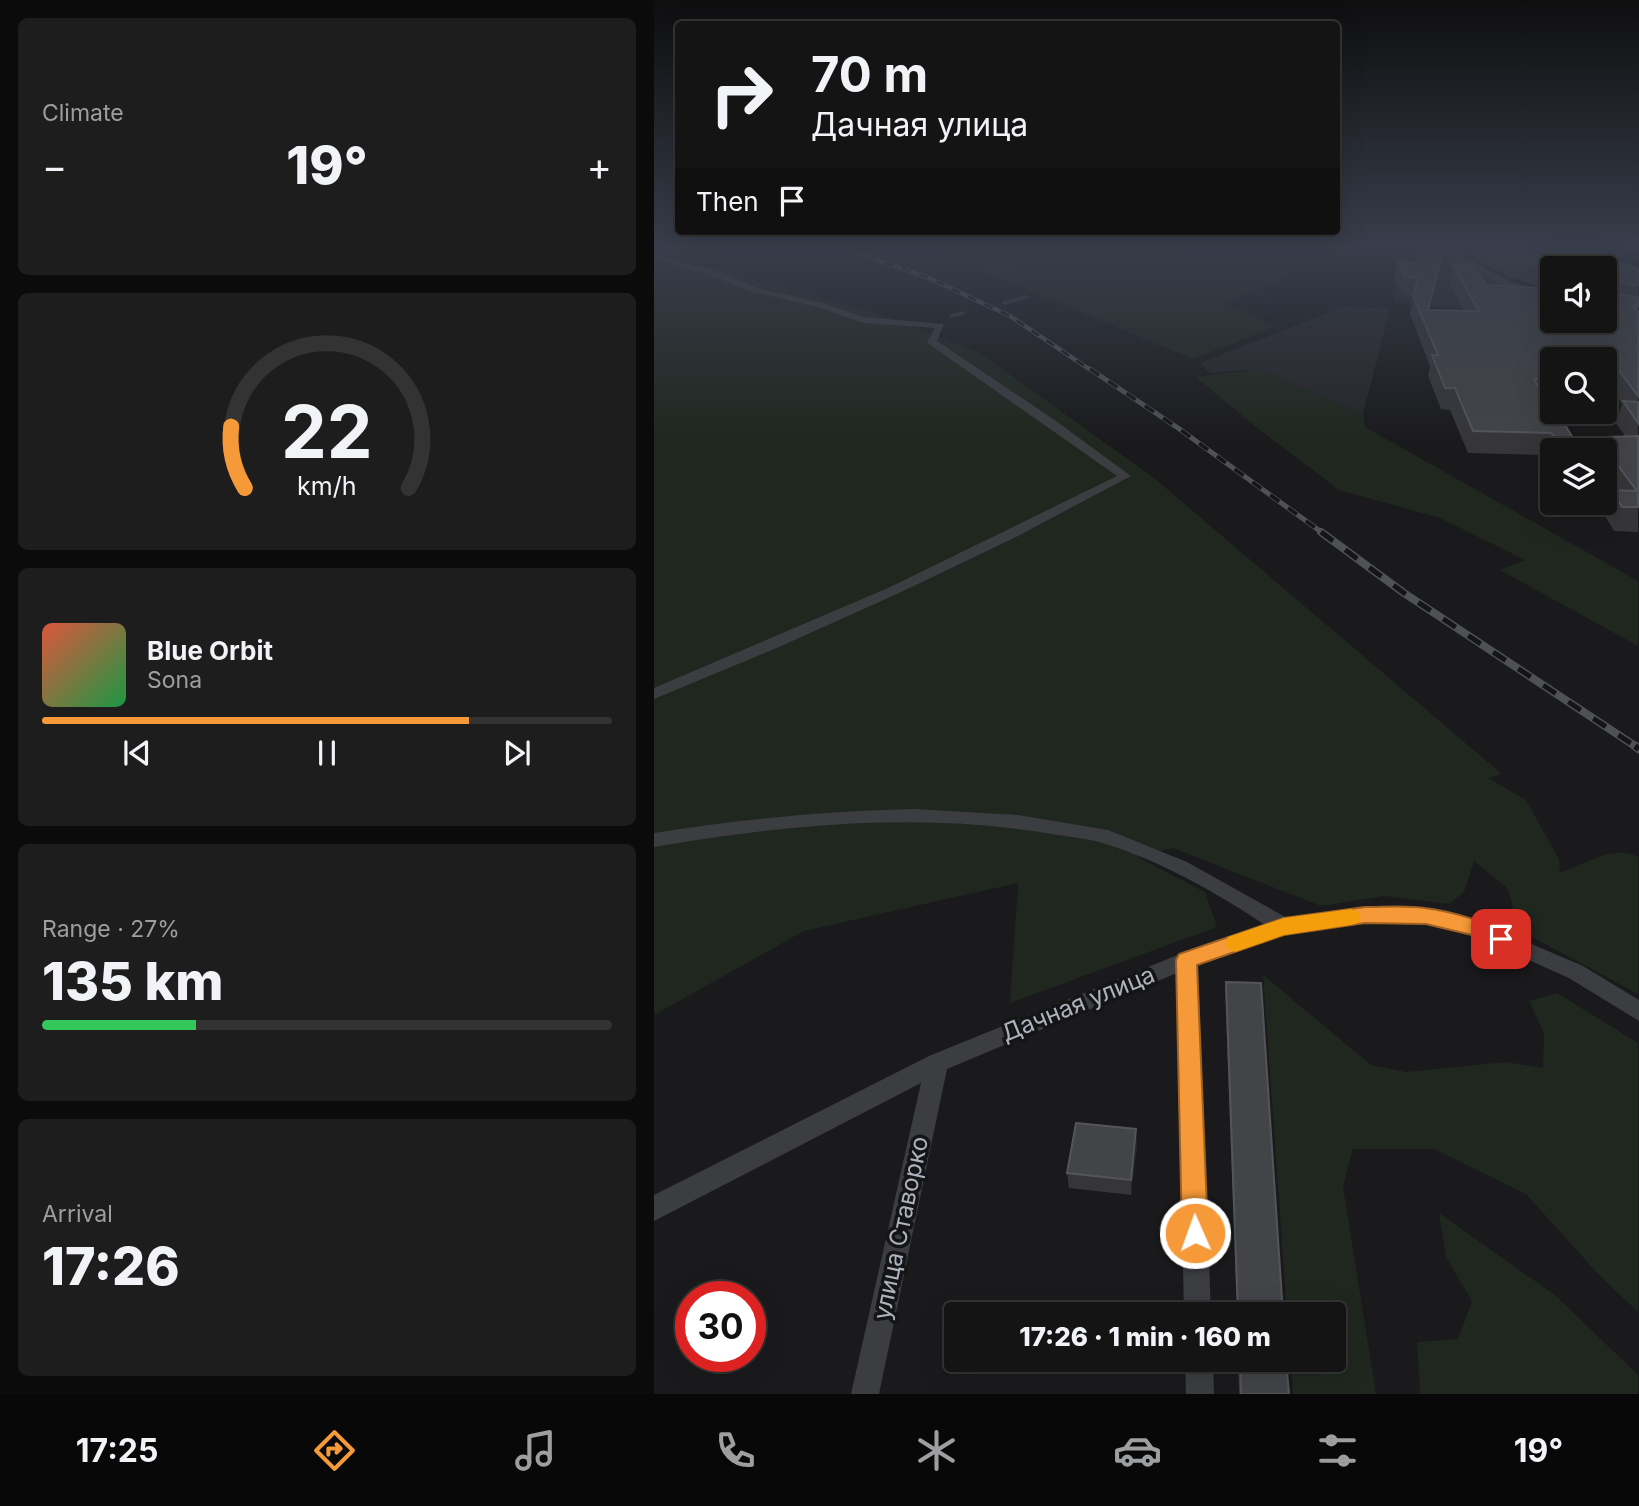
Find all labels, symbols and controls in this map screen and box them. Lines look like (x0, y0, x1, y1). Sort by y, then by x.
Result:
text: 70 m (811, 45, 928, 104)
icon: right (696, 49, 787, 140)
text: Climate (42, 99, 124, 127)
text: Дачная улица (811, 105, 1028, 144)
text: 19° (286, 134, 368, 197)
text: − (42, 143, 67, 189)
text: + (587, 143, 612, 189)
icon: arrive (773, 182, 811, 220)
text: Then (696, 186, 759, 217)
map controls (1540, 256, 1617, 515)
button: sound (1540, 256, 1617, 333)
button: search (1540, 347, 1617, 424)
text: 22 (281, 387, 373, 476)
button: layers (1540, 438, 1617, 515)
text: km/h (297, 471, 357, 501)
text: Blue Orbit (147, 635, 273, 666)
text: Sona (147, 666, 202, 694)
icon: previous (118, 734, 156, 772)
icon: pause (308, 734, 346, 772)
icon: next (498, 734, 536, 772)
pin (1471, 909, 1531, 969)
text: Range · 27% (42, 915, 180, 943)
icon: arrive (1482, 920, 1520, 958)
text: 135 km (42, 950, 223, 1013)
street label: Дачная улица (997, 960, 1159, 1047)
street label: улица Ставорко (867, 1134, 934, 1322)
position arrow (1158, 1196, 1232, 1270)
text: Arrival (42, 1200, 113, 1228)
text: 17:26 (42, 1235, 180, 1298)
speed limit sign: 30 (675, 1281, 766, 1372)
text: 17:26 · 1 min · 160 m (1019, 1321, 1271, 1352)
icon: directions (310, 1426, 359, 1475)
icon: music (511, 1426, 560, 1475)
icon: phone (711, 1426, 760, 1475)
icon: climate (912, 1426, 961, 1475)
icon: car (1113, 1426, 1162, 1475)
icon: filters (1313, 1426, 1362, 1475)
text: 17:25 (76, 1431, 158, 1470)
text: 19° (1514, 1431, 1563, 1470)

